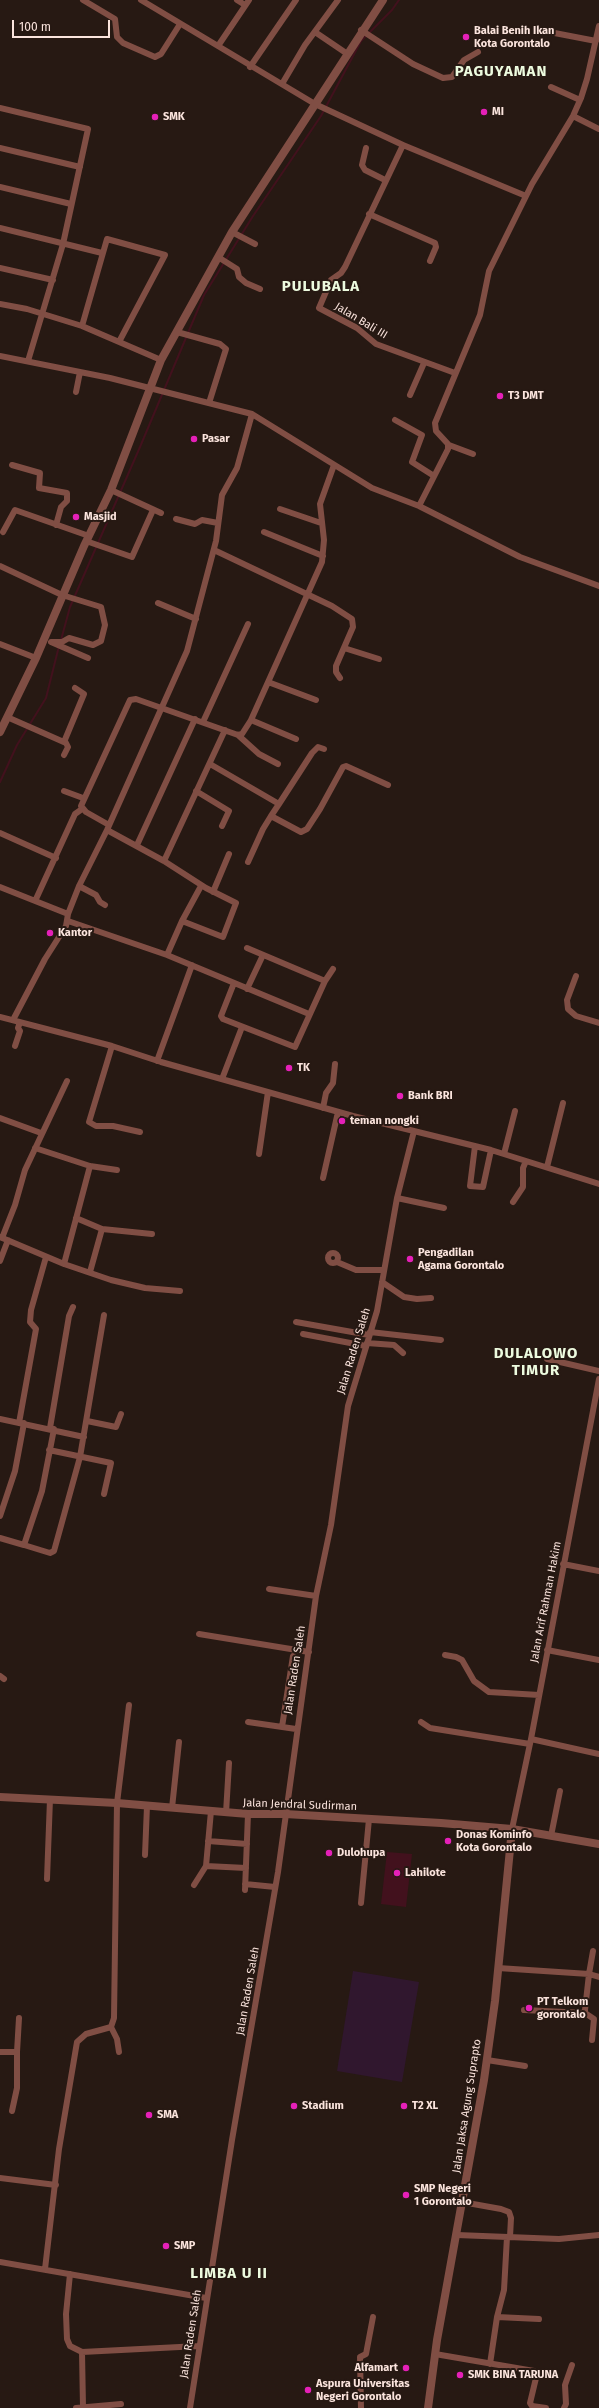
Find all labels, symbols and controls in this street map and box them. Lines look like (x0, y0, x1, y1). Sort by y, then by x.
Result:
scale bar (14, 12, 112, 38)
text: 100 m (19, 20, 51, 34)
place label: Balai Benih Ikan Kota Gorontalo (474, 24, 554, 50)
marker: Balai Benih Ikan Kota Gorontalo (461, 32, 471, 42)
district label: PAGUYAMAN (455, 63, 547, 81)
place label: MI (492, 105, 504, 119)
marker: MI (479, 107, 489, 117)
place label: SMK (163, 110, 185, 124)
marker: SMK (150, 112, 160, 122)
district label: PULUBALA (282, 278, 360, 296)
street label: Jalan Bali III (332, 300, 390, 342)
place label: T3 DMT (508, 389, 544, 403)
marker: T3 DMT (495, 391, 505, 401)
place label: Pasar (202, 432, 230, 446)
marker: Pasar (189, 434, 199, 444)
place label: Masjid (84, 510, 117, 524)
marker: Masjid (71, 512, 81, 522)
place label: Kantor (58, 926, 92, 940)
marker: Kantor (45, 928, 55, 938)
place label: TK (297, 1061, 310, 1075)
marker: TK (284, 1063, 294, 1073)
place label: Bank BRI (408, 1089, 453, 1103)
marker: Bank BRI (395, 1091, 405, 1101)
place label: teman nongki (350, 1114, 419, 1128)
marker: teman nongki (337, 1116, 347, 1126)
place label: Pengadilan Agama Gorontalo (418, 1246, 504, 1272)
marker: Pengadilan Agama Gorontalo (405, 1254, 415, 1264)
street label: Jalan Raden Saleh (335, 1306, 373, 1396)
district label: DULALOWO TIMUR (494, 1345, 578, 1380)
street label: Jalan Arif Rahman Hakim (528, 1540, 564, 1664)
street label: Jalan Raden Saleh (281, 1625, 309, 1715)
street label: Jalan Jendral Sudirman (243, 1796, 357, 1814)
place label: Donas Kominfo Kota Gorontalo (456, 1828, 532, 1854)
marker: Donas Kominfo Kota Gorontalo (443, 1836, 453, 1846)
place label: Dulohupa (337, 1846, 385, 1860)
marker: Dulohupa (324, 1848, 334, 1858)
place label: Lahilote (405, 1866, 446, 1880)
marker: Lahilote (392, 1868, 402, 1878)
street label: Jalan Raden Saleh (234, 1946, 262, 2036)
place label: PT Telkom gorontalo (537, 1995, 588, 2021)
marker: PT Telkom gorontalo (524, 2003, 534, 2013)
street label: Jalan Jaksa Agung Suprapto (450, 2038, 484, 2174)
place label: Stadium (302, 2099, 344, 2113)
place label: T2 XL (412, 2099, 438, 2113)
marker: Stadium (289, 2101, 299, 2111)
marker: T2 XL (399, 2101, 409, 2111)
place label: SMA (157, 2108, 178, 2122)
marker: SMA (144, 2110, 154, 2120)
place label: SMP Negeri 1 Gorontalo (414, 2182, 472, 2208)
marker: SMP Negeri 1 Gorontalo (401, 2190, 411, 2200)
place label: SMP (174, 2239, 195, 2253)
marker: SMP (161, 2241, 171, 2251)
district label: LIMBA U II (190, 2265, 268, 2283)
street label: Jalan Raden Saleh (177, 2289, 205, 2379)
place label: Alfamart (355, 2361, 398, 2375)
marker: Alfamart (401, 2363, 411, 2373)
place label: SMK BINA TARUNA (468, 2368, 558, 2382)
marker: SMK BINA TARUNA (455, 2370, 465, 2380)
place label: Aspura Universitas Negeri Gorontalo (316, 2377, 410, 2403)
marker: Aspura Universitas Negeri Gorontalo (303, 2385, 313, 2395)

